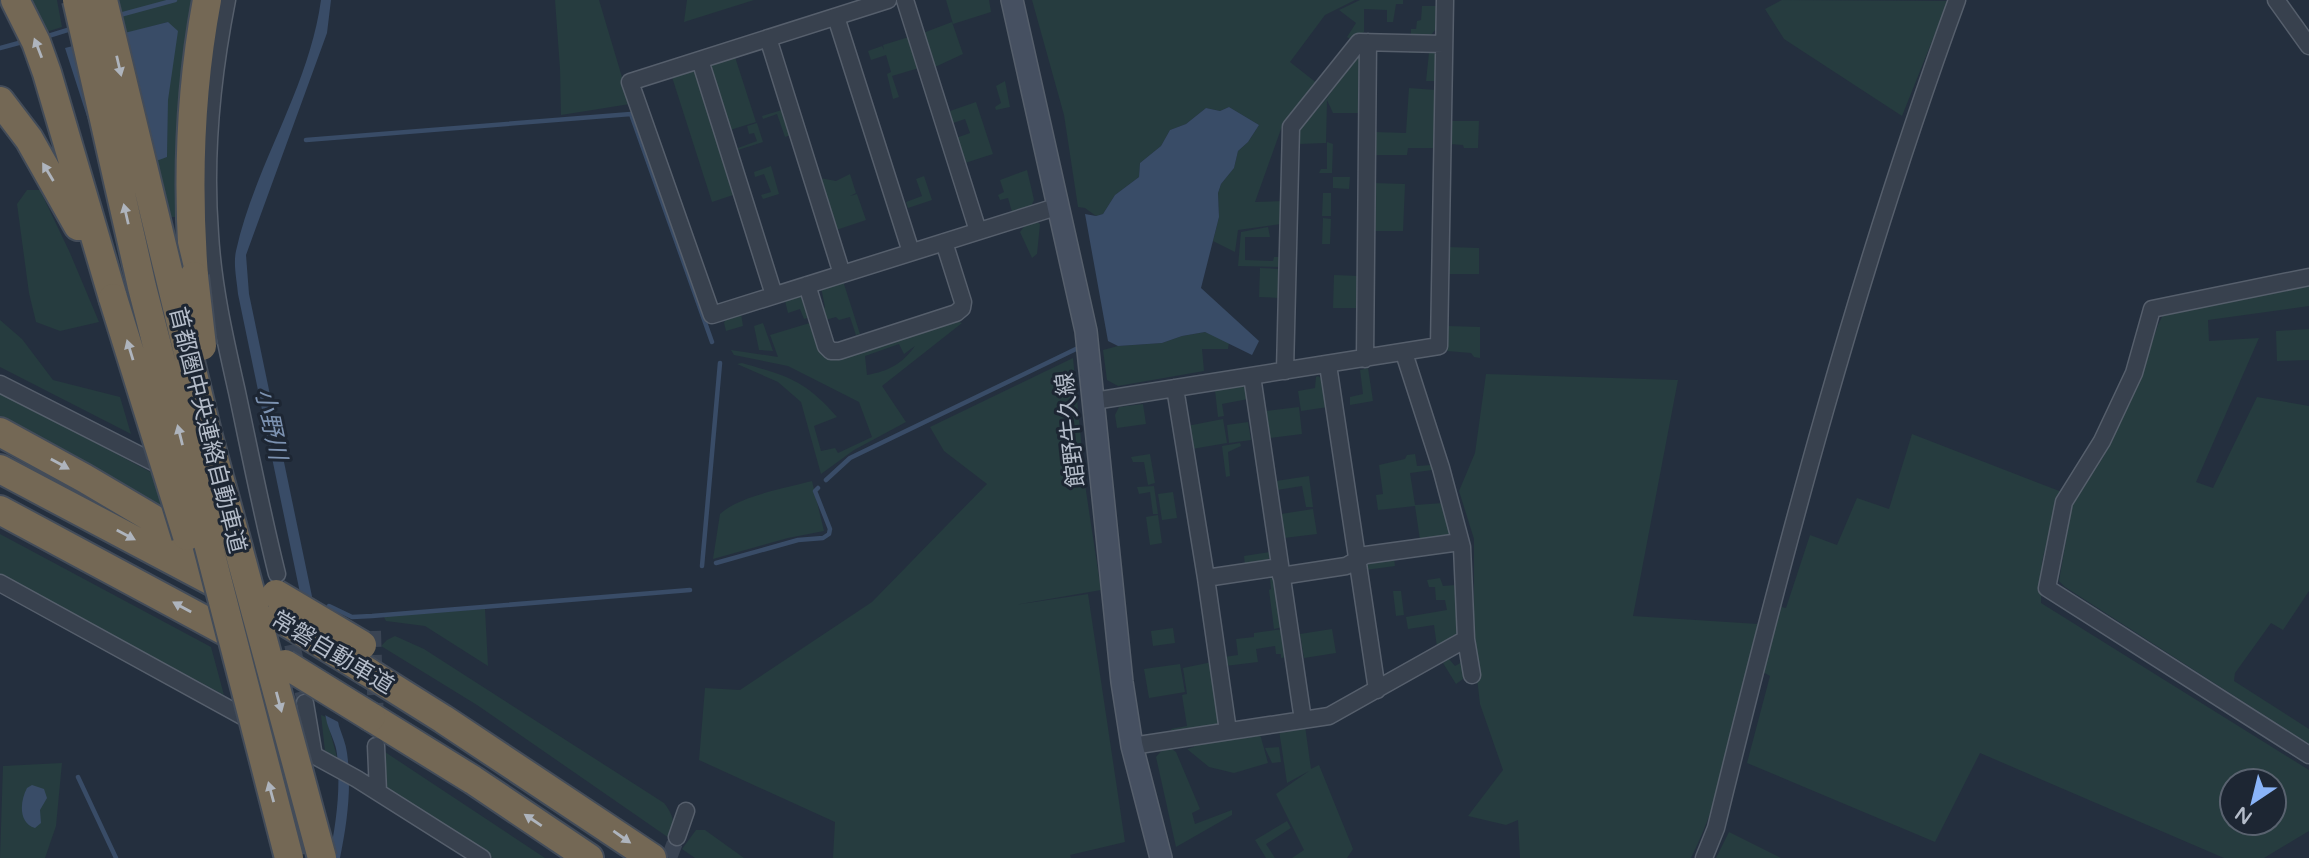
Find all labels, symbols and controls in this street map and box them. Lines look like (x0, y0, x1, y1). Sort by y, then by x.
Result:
one-way arrow (32, 37, 43, 58)
one-way arrow (113, 56, 124, 78)
one-way arrow (42, 162, 55, 181)
one-way arrow (120, 203, 131, 225)
street label: 首都圏中央連絡自動車道 (163, 304, 251, 556)
one-way arrow (124, 339, 134, 360)
street label: 館野牛久線 (1051, 371, 1091, 489)
water label: 小野川 (249, 386, 293, 465)
one-way arrow (174, 424, 185, 446)
one-way arrow (50, 458, 70, 470)
one-way arrow (116, 529, 136, 540)
one-way arrow (173, 601, 192, 613)
street label: 常磐自動車道 (266, 605, 399, 700)
one-way arrow (274, 691, 285, 713)
north arrow (2218, 767, 2288, 837)
one-way arrow (265, 781, 276, 803)
text: N (2231, 802, 2256, 828)
one-way arrow (523, 814, 542, 827)
one-way arrow (613, 830, 631, 844)

